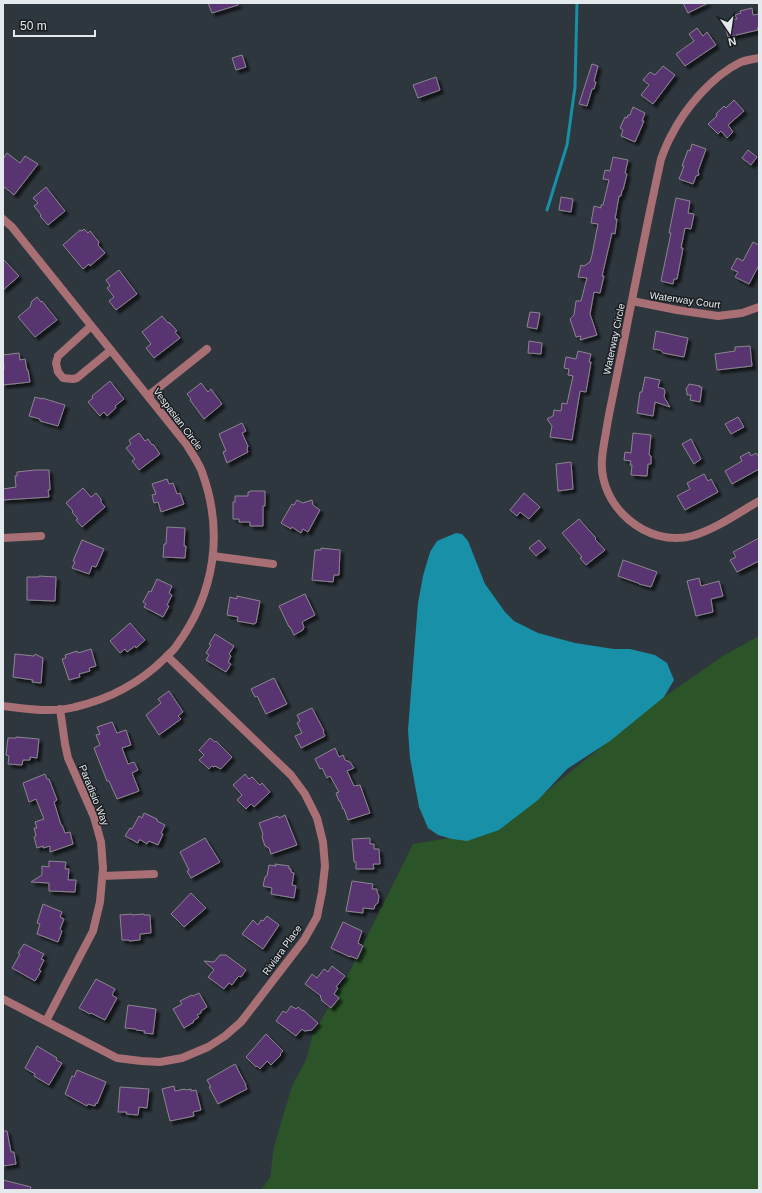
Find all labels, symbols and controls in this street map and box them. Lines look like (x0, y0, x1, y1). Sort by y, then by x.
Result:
scale bar (14, 12, 95, 38)
north arrow (710, 12, 750, 52)
text: 50 m (20, 19, 47, 33)
text: N (727, 35, 737, 48)
street label: Waterway Court (649, 290, 721, 310)
street label: Waterway Circle (601, 302, 627, 376)
street label: Vespasian Circle (151, 386, 205, 452)
street label: Paradisio Way (77, 763, 111, 827)
street label: Riviara Place (260, 923, 304, 977)

